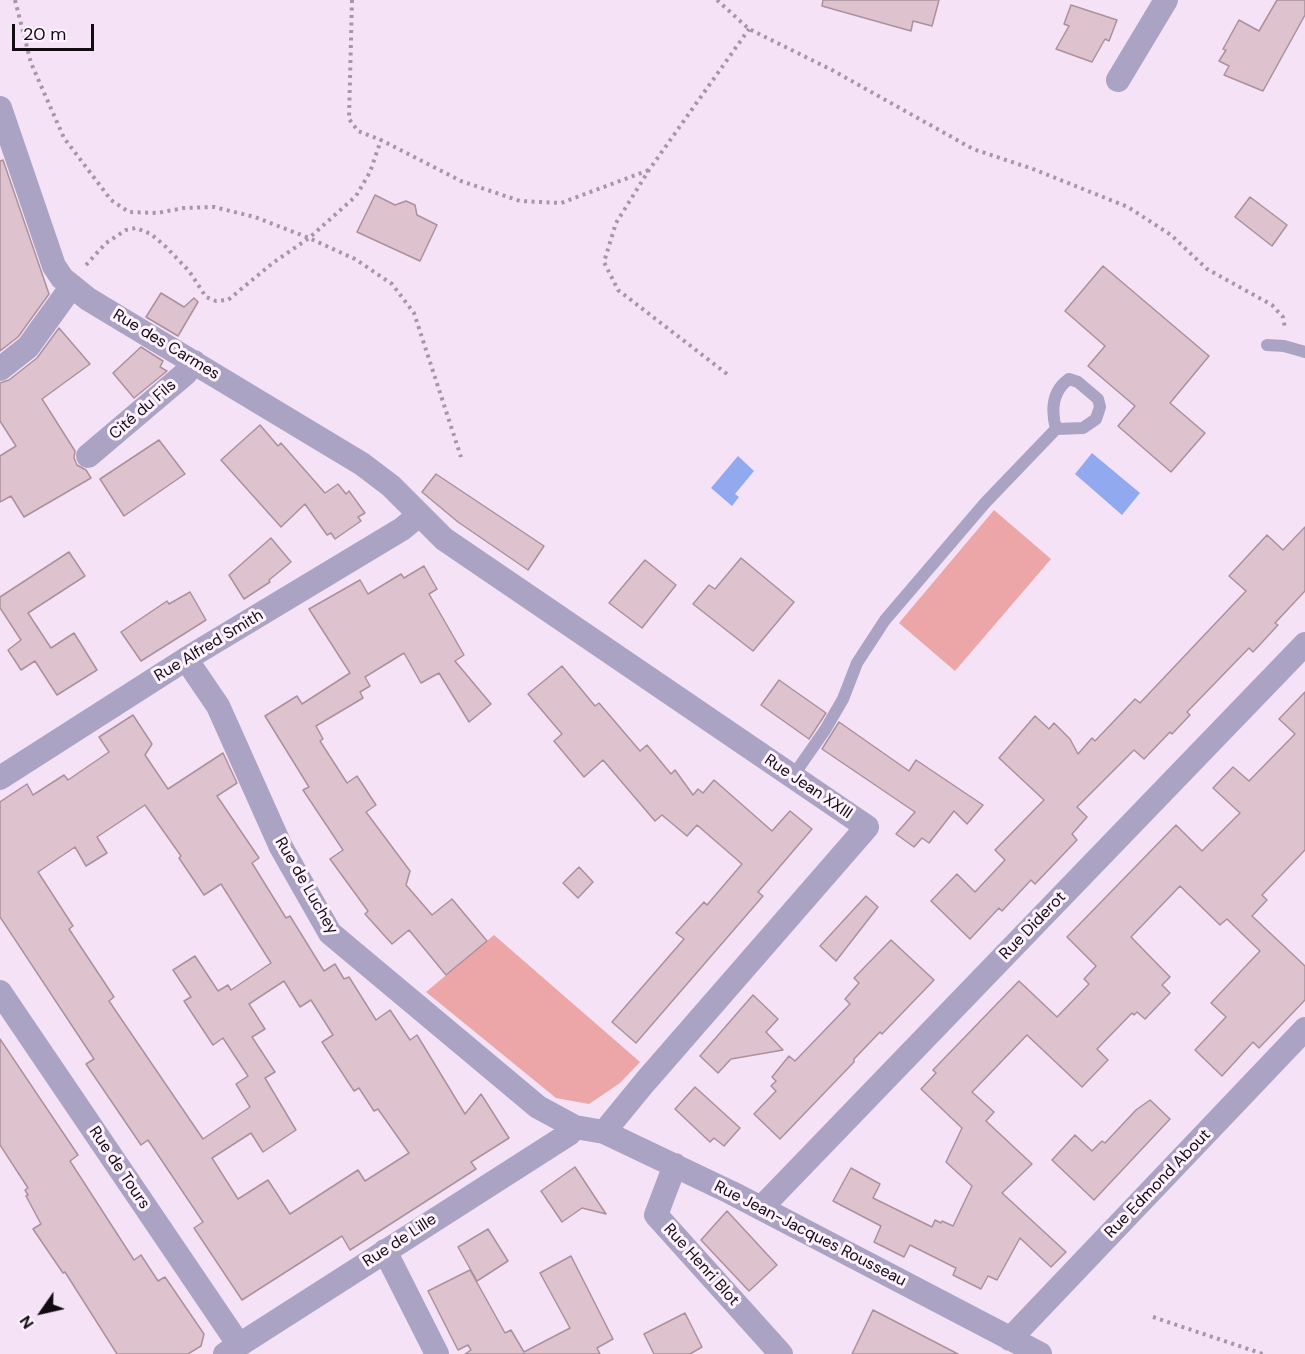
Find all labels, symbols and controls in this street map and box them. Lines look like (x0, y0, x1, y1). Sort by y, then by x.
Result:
scale bar (15, 12, 98, 50)
text: 20 m (23, 22, 66, 46)
street label: Rue des Carmes (109, 306, 223, 384)
street label: Cité du Fils (106, 376, 180, 444)
street label: Rue Alfred Smith (151, 606, 267, 686)
street label: Rue Jean XXIII (760, 751, 856, 823)
street label: Rue de Luchey (270, 834, 342, 938)
street label: Rue Diderot (996, 888, 1070, 964)
street label: Rue de Tours (84, 1123, 154, 1213)
street label: Rue Edmond About (1101, 1126, 1215, 1242)
street label: Rue Jean-Jacques Rousseau (711, 1177, 909, 1291)
street label: Rue de Lille (360, 1210, 440, 1272)
street label: Rue Henri Blot (659, 1220, 743, 1310)
north arrow (12, 1282, 72, 1342)
text: N (15, 1312, 39, 1333)

